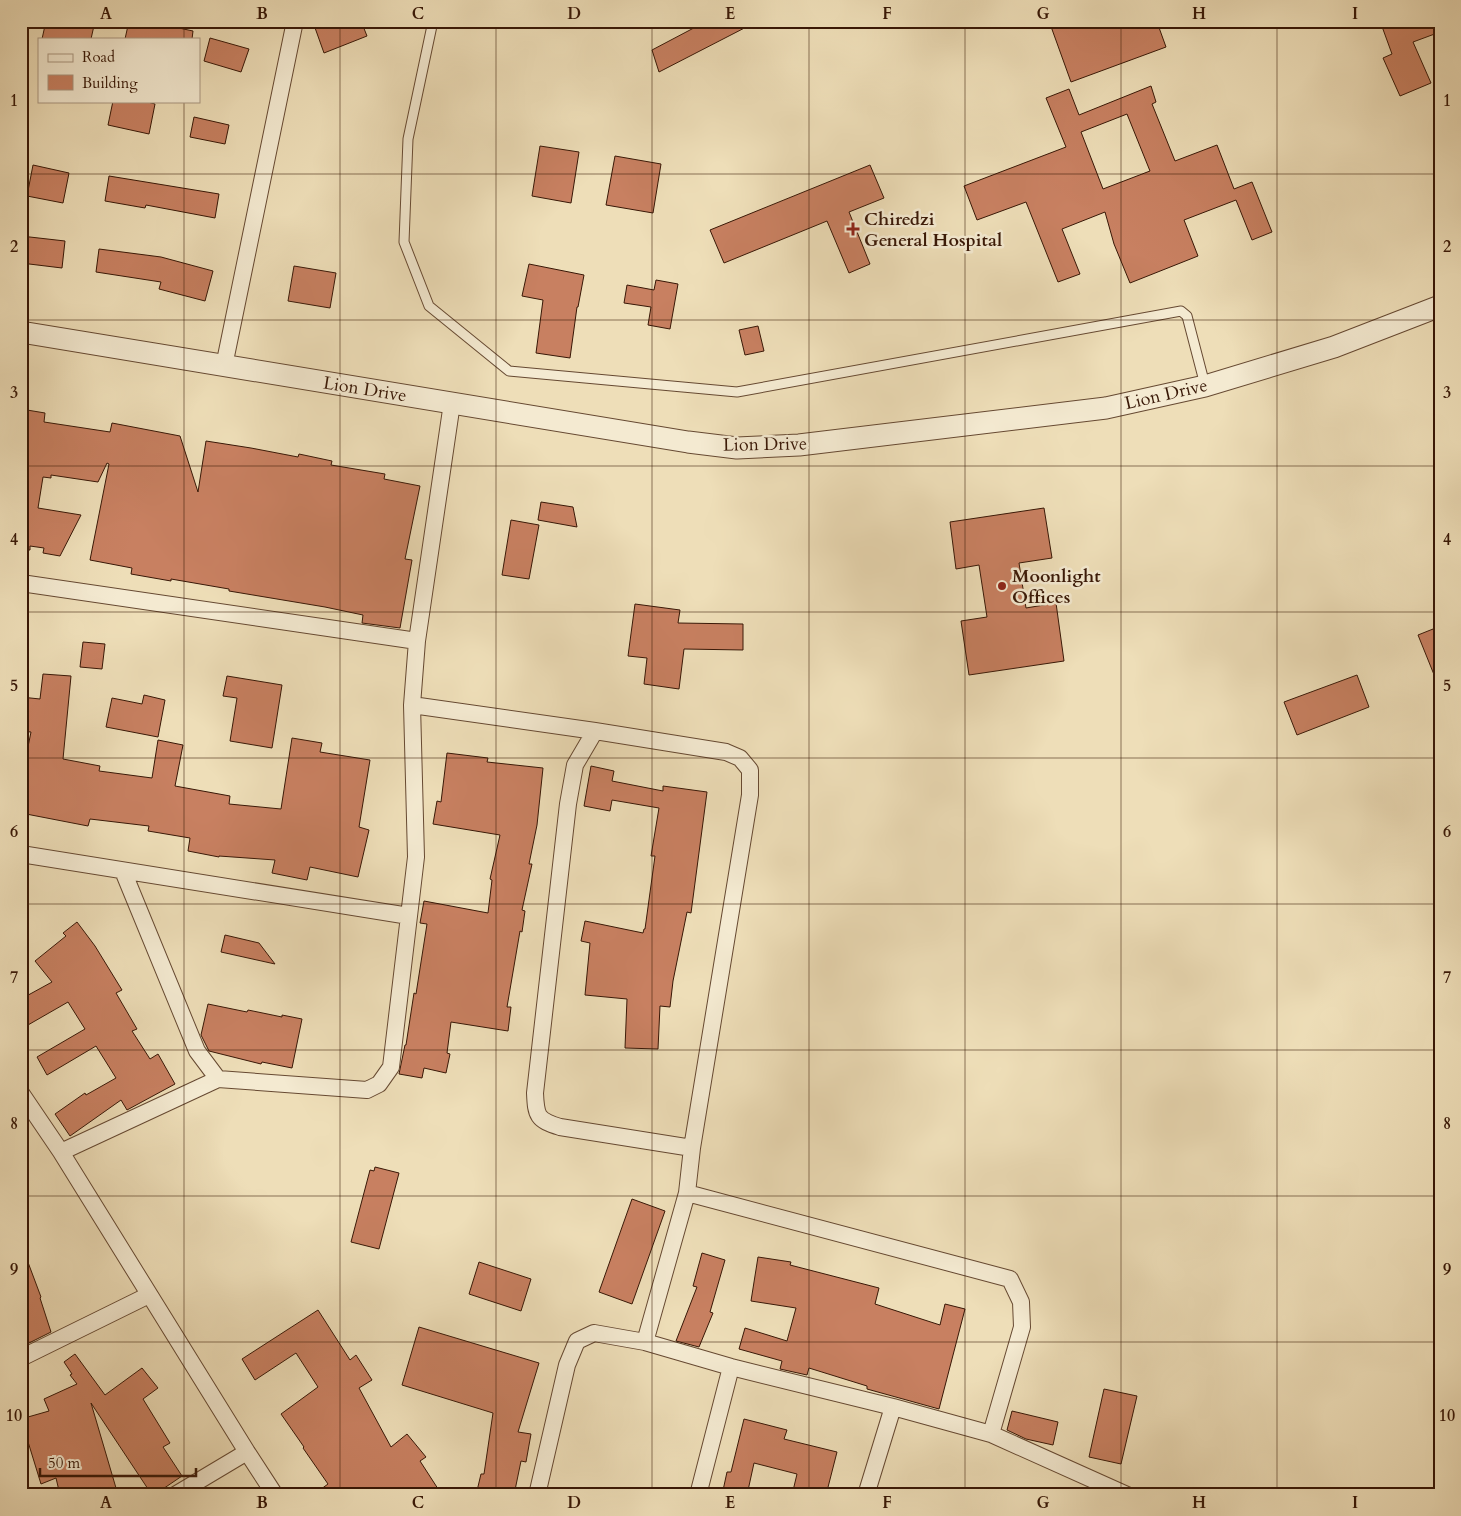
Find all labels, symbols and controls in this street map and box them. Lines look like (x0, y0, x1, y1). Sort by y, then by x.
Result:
text: A (100, 3, 112, 25)
text: B (256, 3, 268, 25)
text: C (412, 3, 424, 25)
text: D (567, 3, 581, 25)
text: E (725, 3, 735, 25)
text: F (882, 3, 892, 25)
text: G (1036, 3, 1050, 25)
text: H (1192, 3, 1206, 25)
text: I (1352, 3, 1358, 25)
legend (38, 38, 200, 102)
text: Road (82, 47, 115, 67)
text: Building (82, 73, 138, 93)
text: 1 (10, 90, 18, 112)
text: 1 (1443, 90, 1451, 112)
place label: Chiredzi General Hospital (864, 207, 1002, 253)
marker: Chiredzi General Hospital (846, 222, 860, 236)
text: 2 (10, 236, 18, 258)
text: 2 (1443, 236, 1451, 258)
street label: Lion Drive (321, 371, 408, 408)
street label: Lion Drive (1122, 373, 1210, 416)
text: 3 (10, 382, 18, 404)
text: 3 (1443, 382, 1451, 404)
street label: Lion Drive (723, 431, 807, 458)
text: 4 (10, 529, 18, 551)
text: 4 (1443, 529, 1451, 551)
place label: Moonlight Offices (1012, 564, 1101, 610)
marker: Moonlight Offices (996, 580, 1008, 592)
text: 5 (10, 675, 18, 697)
text: 5 (1443, 675, 1451, 697)
text: 6 (10, 821, 18, 843)
text: 6 (1443, 821, 1451, 843)
text: 7 (10, 967, 18, 989)
text: 7 (1443, 967, 1451, 989)
text: 8 (10, 1113, 18, 1135)
text: 8 (1443, 1113, 1451, 1135)
text: 9 (10, 1259, 18, 1281)
text: 9 (1443, 1259, 1451, 1281)
text: 10 (6, 1405, 22, 1427)
text: 10 (1439, 1405, 1455, 1427)
scale bar (40, 1446, 196, 1478)
text: 50 m (48, 1453, 80, 1473)
text: A (100, 1492, 112, 1514)
text: B (256, 1492, 268, 1514)
text: C (412, 1492, 424, 1514)
text: D (567, 1492, 581, 1514)
text: E (725, 1492, 735, 1514)
text: F (882, 1492, 892, 1514)
text: G (1036, 1492, 1050, 1514)
text: H (1192, 1492, 1206, 1514)
text: I (1352, 1492, 1358, 1514)

